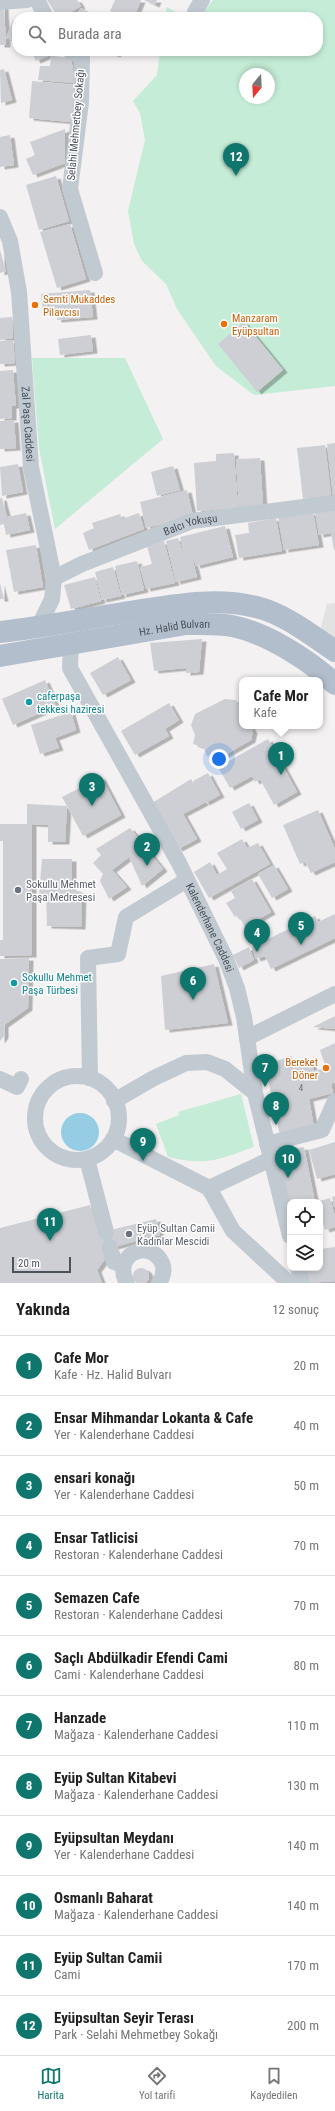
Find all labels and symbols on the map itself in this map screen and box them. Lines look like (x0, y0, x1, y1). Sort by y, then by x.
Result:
north arrow (239, 68, 275, 104)
street label: Selahi Mehmetbey Sokağı (65, 69, 87, 181)
pin: 12 (223, 143, 249, 176)
place label: Semti Mukaddes Pilavcısı (43, 293, 115, 319)
marker: Semti Mukaddes Pilavcısı (30, 300, 40, 310)
place label: Manzaram Eyüpsultan (232, 312, 279, 338)
marker: Manzaram Eyüpsultan (219, 319, 229, 329)
street label: Zal Paşa Caddesi (19, 386, 37, 462)
street label: Balcı Yokuşu (161, 511, 218, 538)
street label: Hz. Halid Bulvarı (138, 617, 210, 639)
place label: caferpaşa tekkesi haziresi (37, 690, 104, 716)
marker: caferpaşa tekkesi haziresi (24, 697, 34, 707)
pin: 1 (268, 742, 294, 775)
your location (209, 749, 229, 769)
pin: 3 (79, 773, 105, 806)
pin: 2 (134, 833, 160, 866)
place label: Sokullu Mehmet Paşa Medresesi (26, 878, 96, 904)
street label: Kalenderhane Caddesi (183, 881, 237, 974)
marker: Sokullu Mehmet Paşa Medresesi (13, 885, 23, 895)
pin: 5 (288, 912, 314, 945)
pin: 4 (244, 919, 270, 952)
pin: 6 (180, 967, 206, 1000)
place label: Sokullu Mehmet Paşa Türbesi (22, 971, 92, 997)
marker: Sokullu Mehmet Paşa Türbesi (9, 978, 19, 988)
pin: 7 (252, 1054, 278, 1087)
place label: Bereket Döner (285, 1056, 319, 1082)
marker: Bereket Döner (321, 1063, 331, 1073)
house number: 4 (299, 1083, 304, 1093)
pin: 8 (263, 1092, 289, 1125)
pin: 9 (130, 1128, 156, 1161)
pin: 10 (275, 1145, 301, 1178)
pin: 11 (37, 1208, 63, 1241)
place label: Eyüp Sultan Camii Kadınlar Mescidi (137, 1222, 215, 1248)
marker: Eyüp Sultan Camii Kadınlar Mescidi (124, 1229, 134, 1239)
scale bar (12, 1255, 71, 1274)

